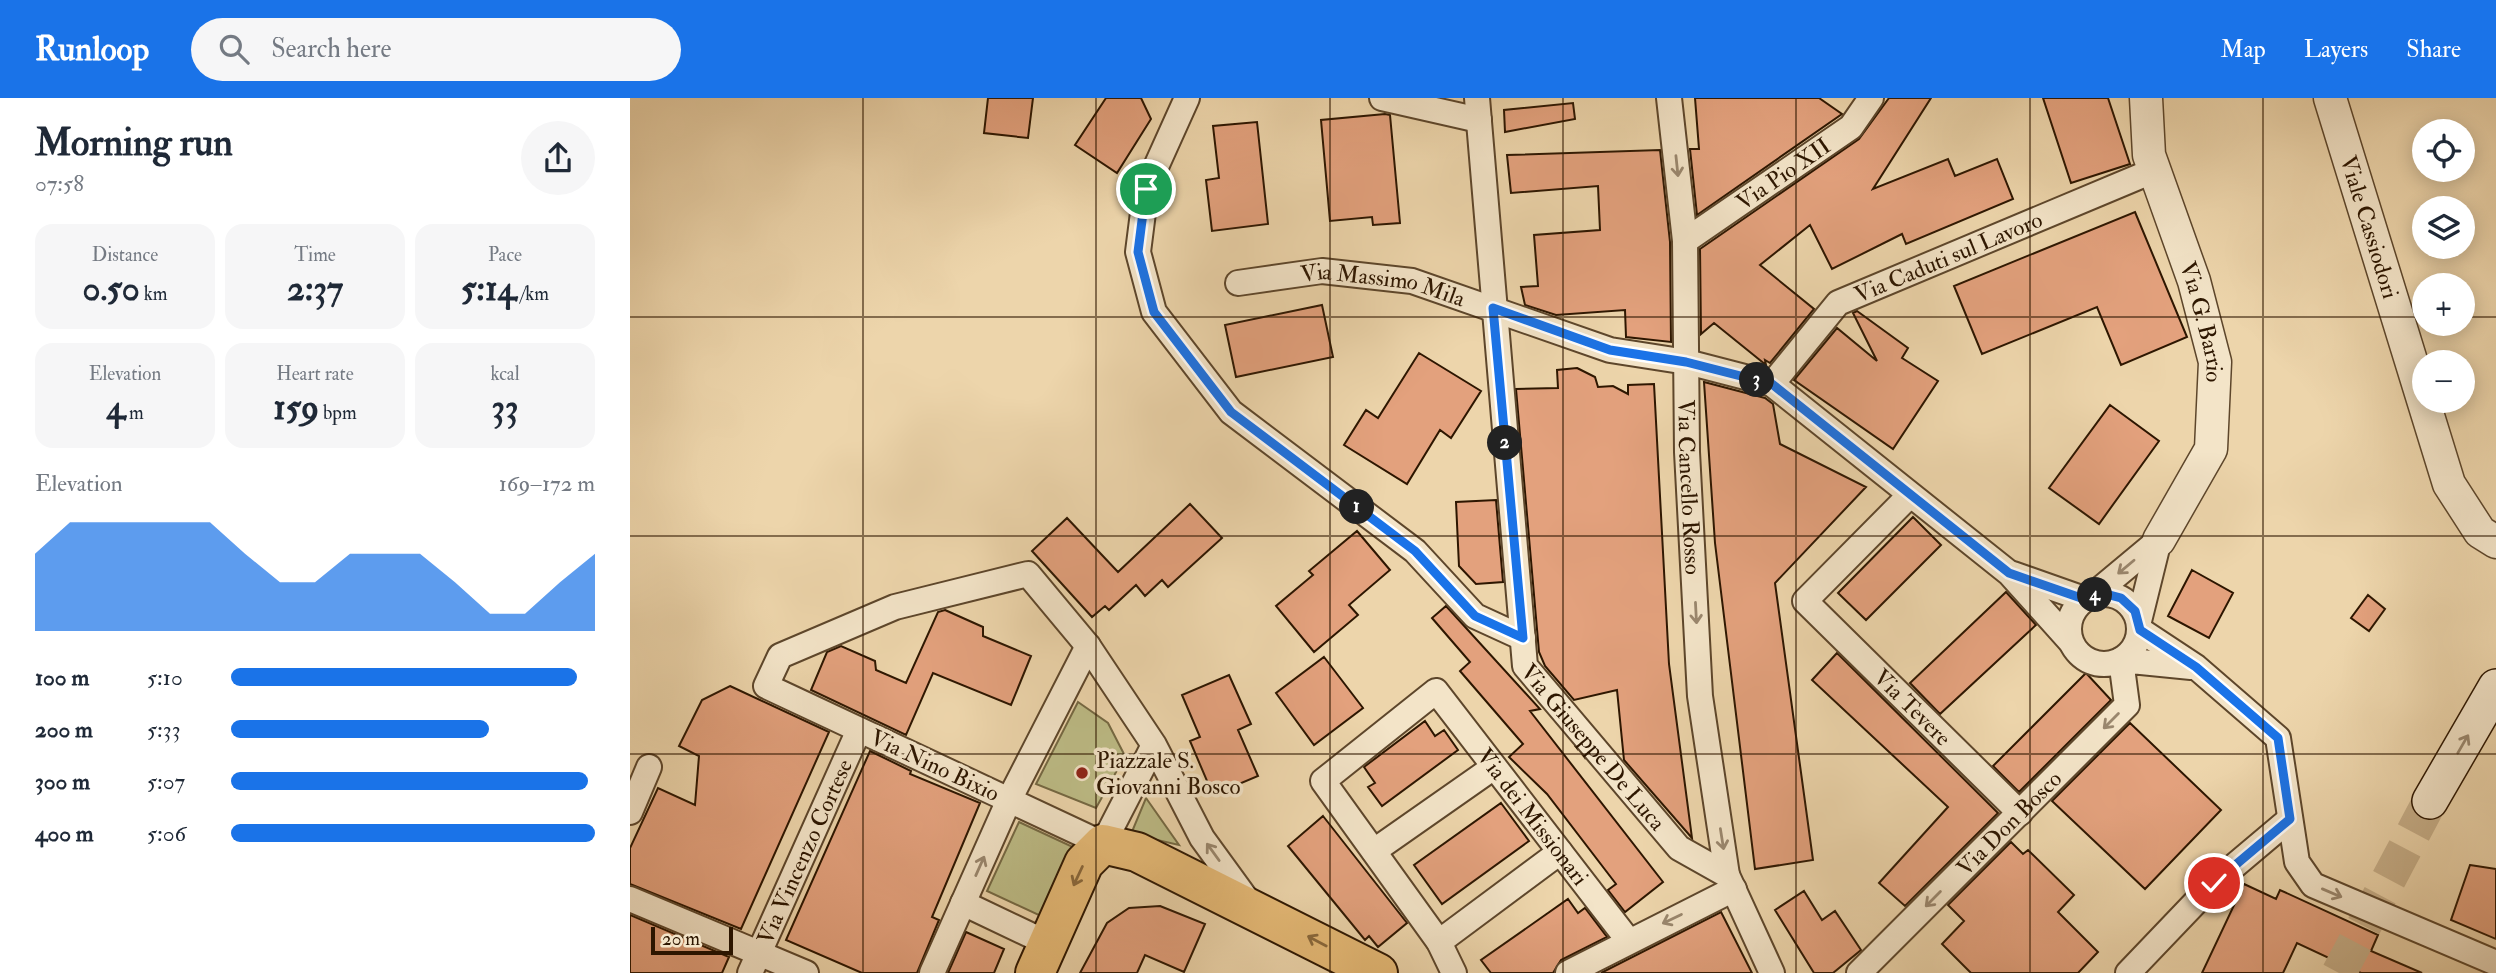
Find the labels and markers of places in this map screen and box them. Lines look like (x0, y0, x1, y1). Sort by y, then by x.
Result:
pin (1116, 159, 1176, 219)
pin: 3 (1740, 362, 1774, 398)
pin: 2 (1488, 426, 1522, 460)
pin: 1 (1340, 490, 1374, 524)
pin: 4 (2078, 578, 2112, 612)
place label: Piazzale S. Giovanni Bosco (1096, 746, 1240, 801)
marker: Piazzale S. Giovanni Bosco (1074, 765, 1090, 781)
pin (2184, 853, 2244, 913)

